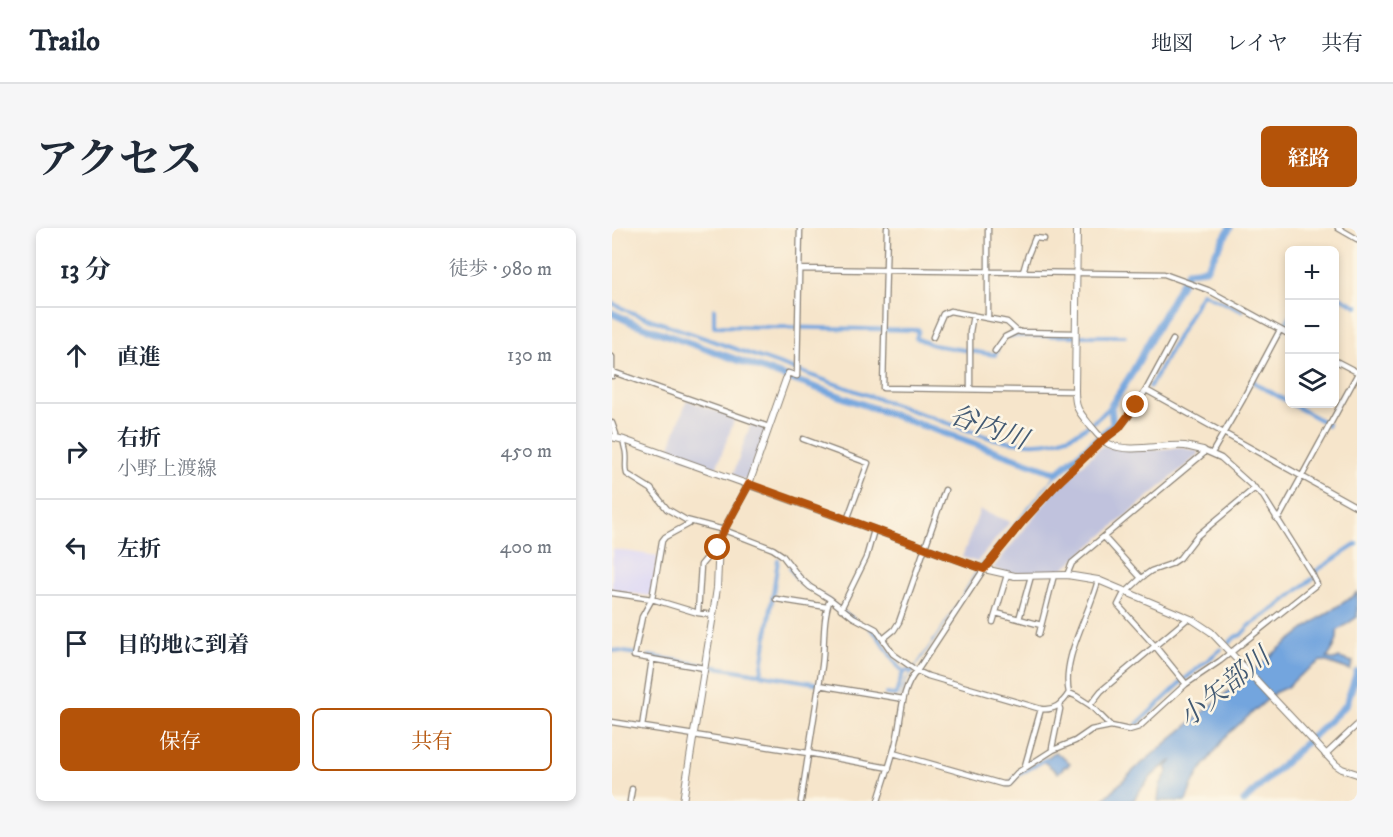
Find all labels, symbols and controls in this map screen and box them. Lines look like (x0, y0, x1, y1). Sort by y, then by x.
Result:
text: Trailo (30, 24, 100, 59)
text: 地図 (1151, 31, 1193, 57)
text: レイヤ (1226, 31, 1288, 57)
text: 共有 (1321, 31, 1363, 57)
button: 経路 (1261, 126, 1357, 187)
text: アクセス (36, 135, 203, 187)
map controls (1285, 246, 1339, 408)
button: + (1285, 246, 1339, 300)
text: 13 分 (60, 254, 111, 287)
text: 徒歩 · 980 m (449, 257, 552, 282)
button: − (1285, 300, 1339, 354)
icon: ahead (60, 339, 93, 372)
text: 130 m (507, 343, 552, 368)
text: 直進 (117, 344, 161, 371)
button: layers (1285, 354, 1339, 408)
route end (1122, 391, 1148, 417)
water label: 谷内川 (945, 398, 1035, 459)
text: 右折 (117, 425, 161, 452)
icon: right (60, 435, 93, 468)
text: 450 m (501, 439, 552, 464)
text: 小野上渡線 (117, 457, 217, 482)
icon: left (60, 531, 93, 564)
route start (704, 534, 730, 560)
text: 400 m (500, 535, 552, 560)
text: 左折 (117, 536, 161, 563)
icon: arrive (60, 627, 93, 660)
text: 目的地に到着 (117, 632, 249, 659)
water label: 小矢部川 (1172, 639, 1280, 735)
button: 保存 (60, 708, 300, 771)
button: 共有 (312, 708, 552, 771)

